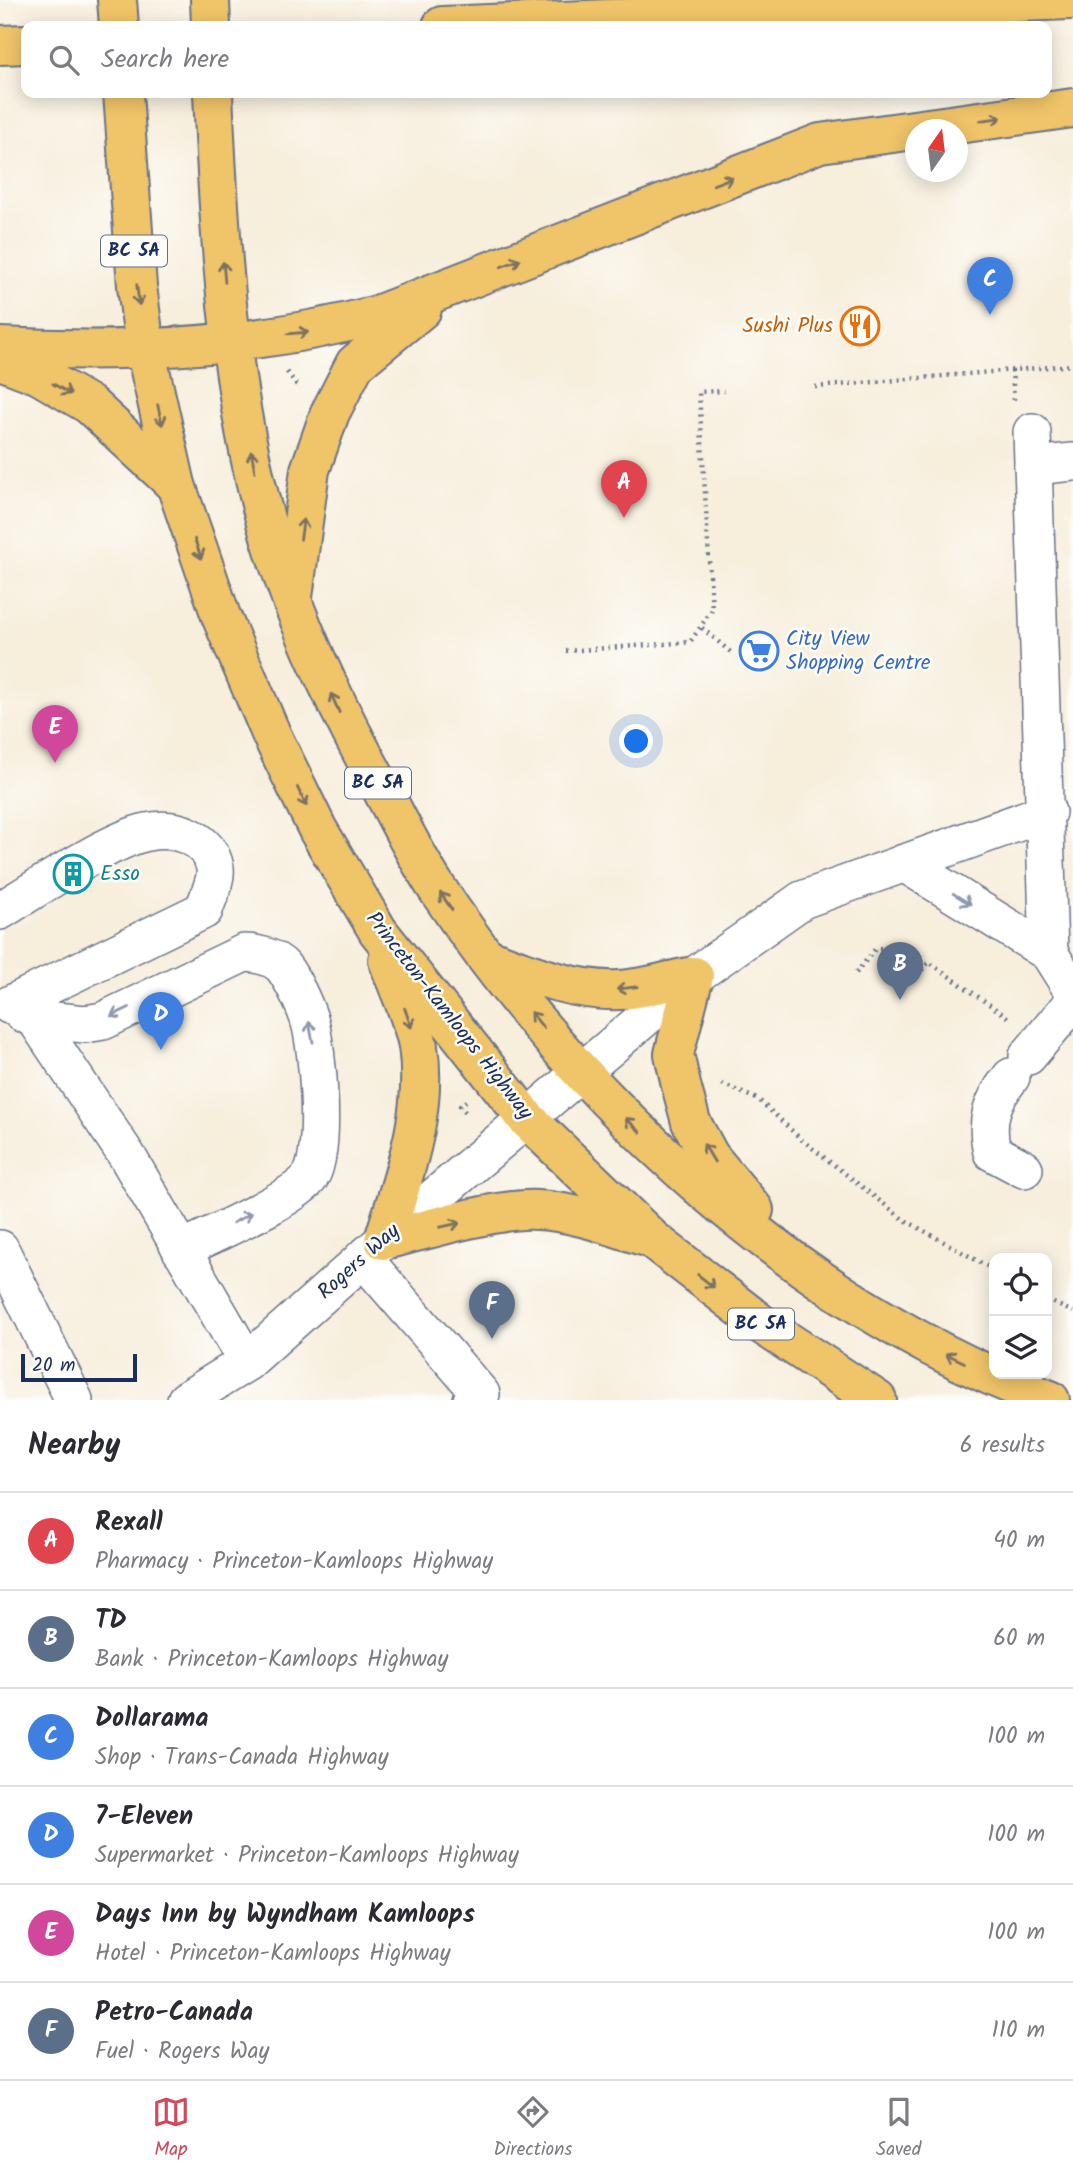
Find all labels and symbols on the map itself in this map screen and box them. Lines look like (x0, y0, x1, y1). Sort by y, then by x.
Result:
one-way arrow (979, 112, 1002, 125)
north arrow (905, 119, 968, 182)
one-way arrow (712, 173, 734, 186)
road number: BC 5A (101, 235, 167, 266)
one-way arrow (500, 256, 522, 269)
pin: C (967, 257, 1013, 315)
one-way arrow (217, 261, 230, 284)
one-way arrow (132, 283, 145, 306)
restaurant icon: Sushi Plus (839, 305, 881, 347)
place label: Sushi Plus (743, 310, 833, 343)
one-way arrow (286, 327, 309, 340)
one-way arrow (51, 382, 71, 396)
one-way arrow (154, 403, 167, 426)
one-way arrow (246, 450, 259, 473)
pin: A (601, 460, 647, 518)
one-way arrow (296, 519, 309, 541)
one-way arrow (192, 538, 205, 560)
place label: City View Shopping Centre (786, 623, 931, 680)
supermarket icon: City View Shopping Centre (738, 630, 780, 672)
one-way arrow (328, 693, 341, 714)
pin: E (32, 705, 78, 763)
your location (619, 724, 653, 758)
road number: BC 5A (345, 768, 411, 798)
one-way arrow (296, 786, 309, 807)
building icon: Esso (52, 853, 94, 895)
place label: Esso (100, 858, 140, 891)
one-way arrow (439, 892, 453, 911)
one-way arrow (951, 893, 971, 907)
street label: Princeton-Kamloops Highway (357, 905, 541, 1127)
pin: B (877, 942, 923, 1000)
one-way arrow (616, 981, 639, 994)
pin: D (138, 992, 184, 1050)
one-way arrow (110, 1006, 131, 1020)
one-way arrow (403, 1007, 415, 1029)
one-way arrow (529, 1012, 545, 1030)
one-way arrow (304, 1021, 318, 1044)
one-way arrow (625, 1117, 642, 1134)
one-way arrow (701, 1143, 715, 1163)
one-way arrow (231, 1211, 252, 1225)
street label: Rogers Way (310, 1216, 408, 1308)
one-way arrow (438, 1218, 461, 1231)
one-way arrow (696, 1273, 715, 1288)
pin: F (469, 1281, 515, 1339)
road number: BC 5A (728, 1308, 794, 1340)
one-way arrow (945, 1350, 966, 1364)
scale bar (21, 1351, 136, 1383)

